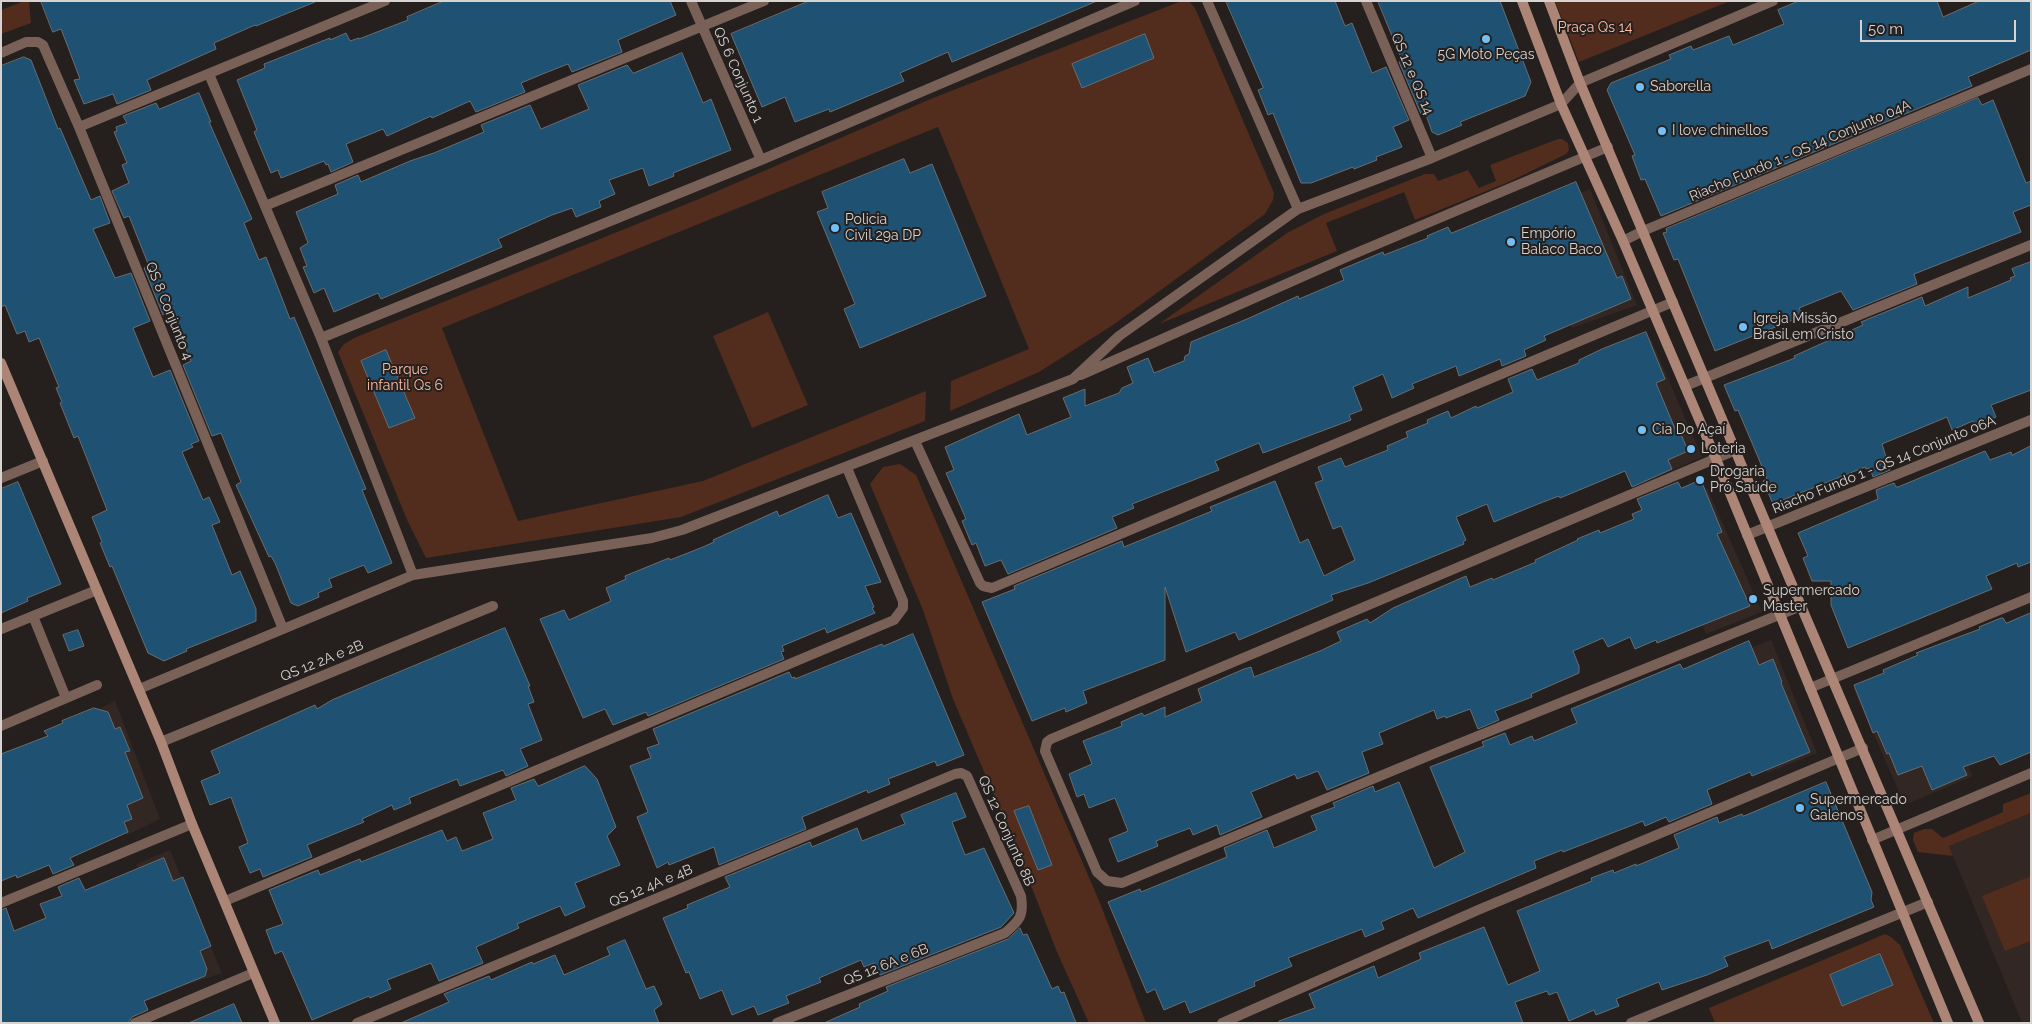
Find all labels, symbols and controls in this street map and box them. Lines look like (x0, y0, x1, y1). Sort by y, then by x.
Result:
scale bar (1862, 10, 2018, 42)
park label: Praça Qs 14 (1558, 20, 1632, 36)
text: 50 m (1868, 20, 1903, 38)
street label: QS 6 Conjunto 1 (709, 25, 767, 125)
street label: QS 12 e QS 14 (1387, 30, 1437, 118)
marker: 5G Moto Peças (1480, 33, 1492, 45)
place label: 5G Moto Peças (1438, 47, 1534, 63)
place label: Saborella (1650, 79, 1711, 95)
marker: Saborella (1634, 81, 1646, 93)
street label: Riacho Fundo 1 - QS 14 Conjunto 04A (1687, 97, 1913, 205)
place label: I love chinellos (1672, 123, 1768, 139)
marker: I love chinellos (1656, 125, 1668, 137)
place label: Policia Civil 29a DP (845, 212, 921, 244)
marker: Policia Civil 29a DP (829, 222, 841, 234)
place label: Empório Balaco Baco (1521, 226, 1602, 258)
marker: Empório Balaco Baco (1505, 236, 1517, 248)
street label: QS 8 Conjunto 4 (142, 260, 196, 362)
place label: Igreja Missão Brasil em Cristo (1753, 311, 1854, 344)
marker: Igreja Missão Brasil em Cristo (1737, 321, 1749, 333)
park label: Parque infantil Qs 6 (367, 362, 443, 394)
street label: Riacho Fundo 1 - QS 14 Conjunto 06A (1770, 412, 1998, 518)
place label: Cia Do Açaí (1652, 422, 1725, 438)
marker: Cia Do Açaí (1636, 424, 1648, 436)
place label: Loteria (1701, 441, 1746, 457)
marker: Loteria (1685, 443, 1697, 455)
place label: Drogaria Pró Saúde (1710, 464, 1777, 497)
marker: Drogaria Pró Saúde (1694, 474, 1706, 486)
place label: Supermercado Master (1763, 583, 1860, 616)
marker: Supermercado Master (1747, 593, 1759, 605)
street label: QS 12 2A e 2B (278, 637, 366, 685)
street label: QS 12 Conjunto 8B (974, 773, 1038, 889)
place label: Supermercado Galenos (1810, 792, 1907, 824)
marker: Supermercado Galenos (1794, 802, 1806, 814)
street label: QS 12 4A e 4B (607, 861, 695, 911)
street label: QS 12 6A e 6B (841, 940, 931, 990)

